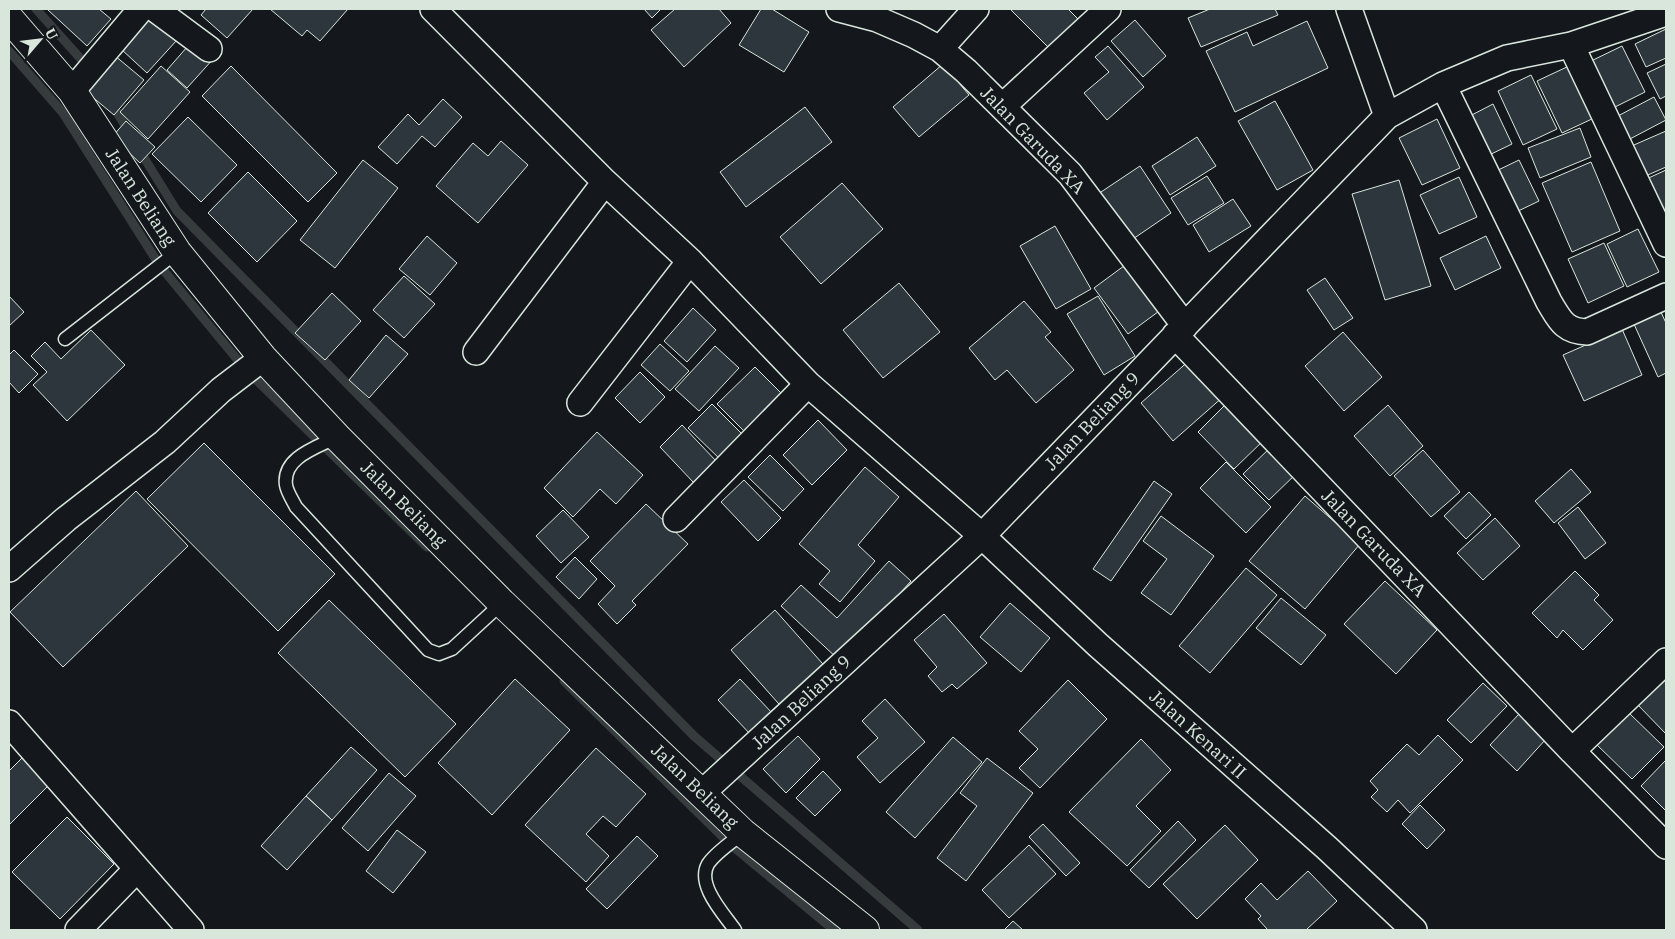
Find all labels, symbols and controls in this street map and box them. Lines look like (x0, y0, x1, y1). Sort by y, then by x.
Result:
north arrow (15, 15, 65, 65)
text: U (41, 25, 62, 43)
street label: Jalan Garuda XA (976, 81, 1091, 199)
street label: Jalan Beliang (101, 143, 181, 251)
street label: Jalan Beliang 9 (1039, 367, 1145, 475)
street label: Jalan Beliang (356, 456, 452, 552)
street label: Jalan Garuda XA (1317, 484, 1432, 602)
street label: Jalan Beliang 9 (746, 650, 856, 754)
street label: Jalan Kenari II (1145, 685, 1251, 783)
street label: Jalan Beliang (646, 739, 744, 834)

